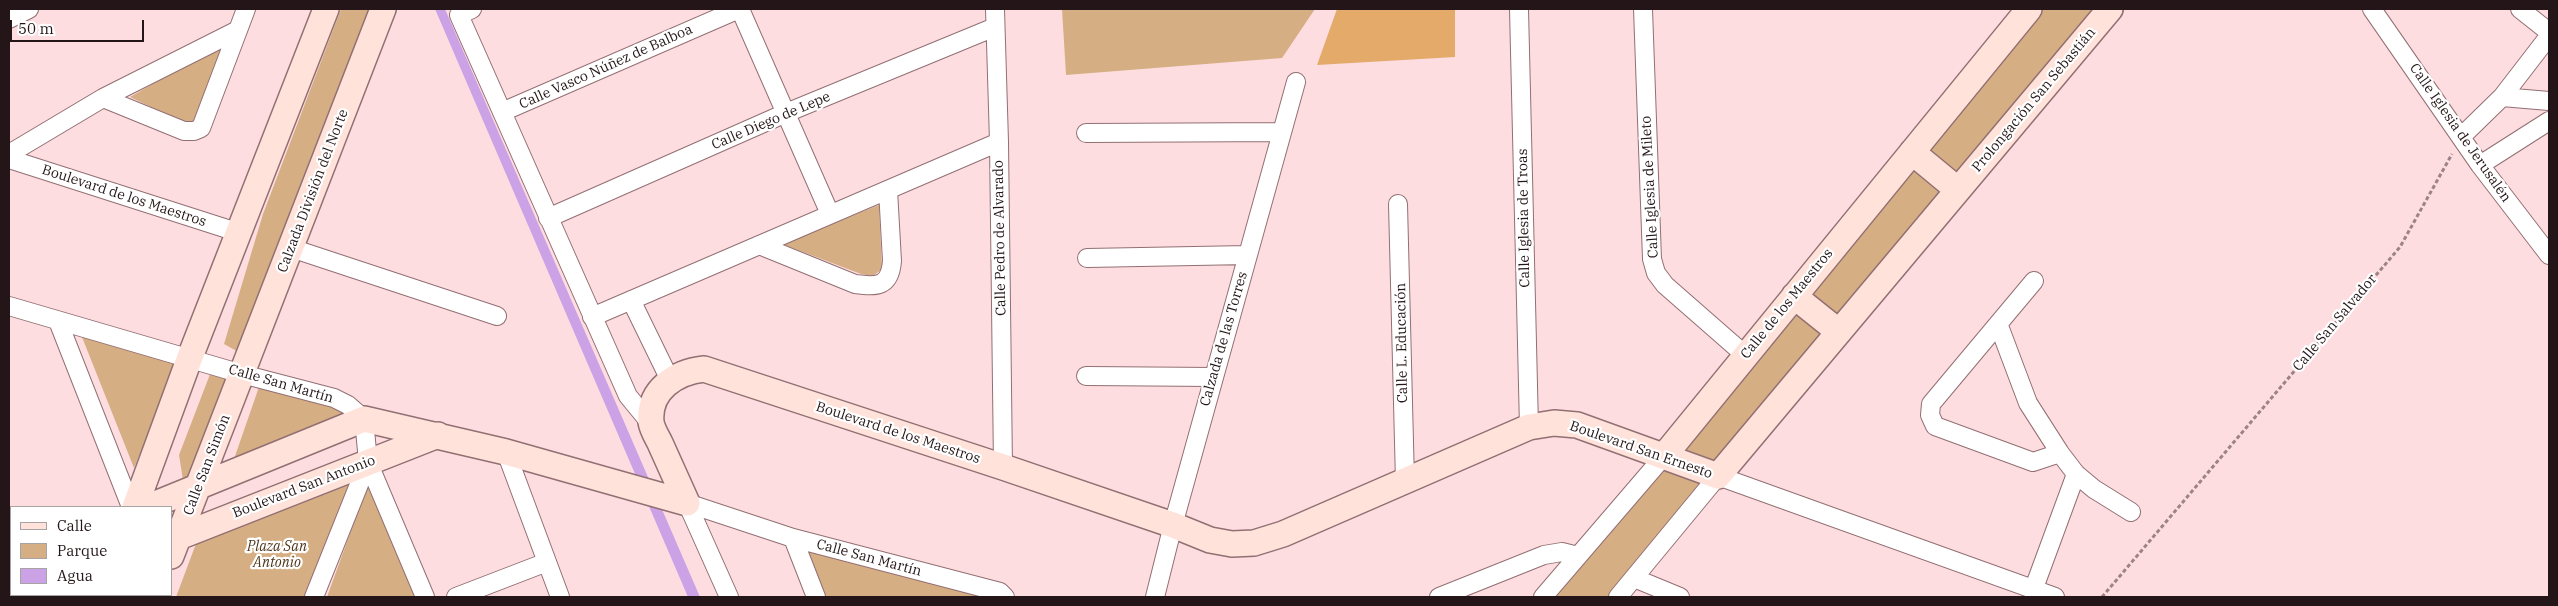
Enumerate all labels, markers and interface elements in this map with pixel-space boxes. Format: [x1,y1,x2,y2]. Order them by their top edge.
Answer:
scale bar [12,10,146,42]
text: 50 m [18,19,54,38]
street label: Calle Vasco Núñez de Balboa [517,21,695,113]
street label: Prolongación San Sebastián [1969,24,2099,176]
street label: Calle Iglesia de Jerusalén [2406,60,2514,206]
street label: Calle Diego de Lepe [709,88,833,154]
street label: Calzada División del Norte [274,107,352,275]
street label: Calle Iglesia de Mileto [1638,115,1662,259]
street label: Calle Iglesia de Troas [1514,148,1534,288]
street label: Calle Pedro de Alvarado [990,160,1010,316]
street label: Boulevard de los Maestros [40,161,208,231]
street label: Calle de los Maestros [1737,245,1837,363]
street label: Calzada de las Torres [1197,270,1251,408]
street label: Calle San Salvador [2290,271,2380,375]
street label: Calle L. Educación [1393,283,1411,403]
street label: Calle San Martín [227,361,335,407]
street label: Boulevard de los Maestros [814,398,982,468]
street label: Calle San Simón [180,412,234,518]
street label: Boulevard San Ernesto [1567,418,1715,482]
street label: Boulevard San Antonio [230,452,378,522]
legend [10,506,172,596]
text: Calle [57,516,92,535]
street label: Calle San Martín [815,536,923,580]
park label: Plaza San Antonio [247,539,307,572]
text: Parque [57,541,107,560]
text: Agua [57,566,93,585]

